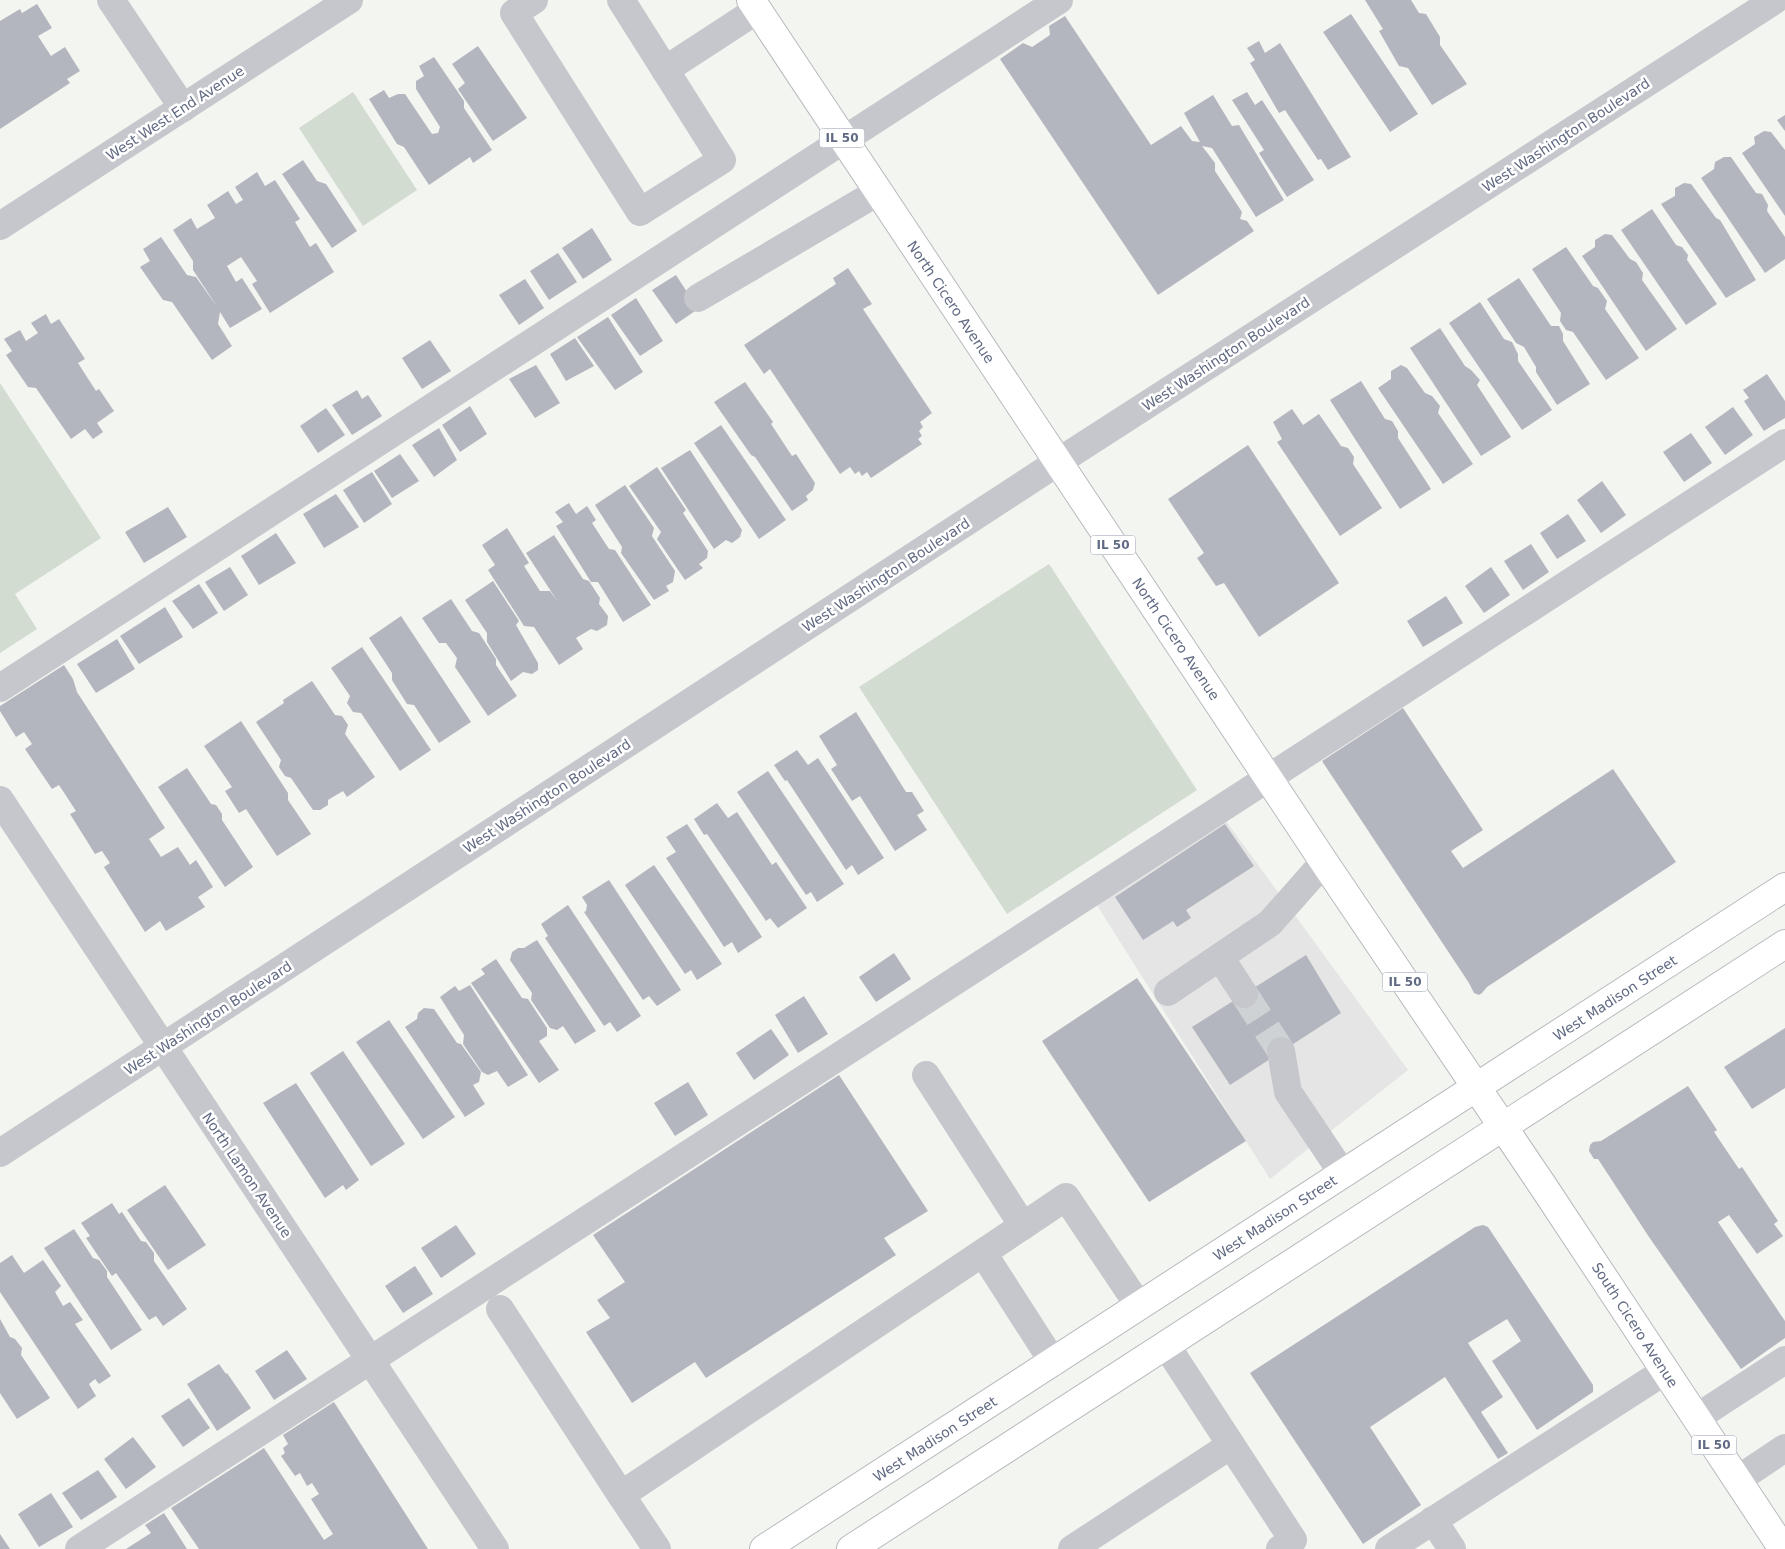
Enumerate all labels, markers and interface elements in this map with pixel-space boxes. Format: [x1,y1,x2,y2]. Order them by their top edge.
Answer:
street label: West West End Avenue [103,62,247,164]
street label: West Washington Boulevard [1479,75,1653,195]
road number: IL 50 [820,128,864,148]
street label: North Cicero Avenue [904,238,998,366]
street label: West Washington Boulevard [1139,294,1313,414]
street label: West Washington Boulevard [799,515,973,635]
road number: IL 50 [1090,536,1136,554]
street label: North Cicero Avenue [1129,575,1223,703]
street label: West Washington Boulevard [460,736,634,856]
street label: West Madison Street [1550,952,1680,1044]
street label: West Washington Boulevard [121,958,295,1078]
road number: IL 50 [1382,972,1428,992]
street label: North Lamon Avenue [199,1109,295,1241]
street label: West Madison Street [1210,1172,1340,1264]
street label: South Cicero Avenue [1589,1260,1681,1390]
street label: West Madison Street [870,1393,1000,1485]
road number: IL 50 [1692,1436,1736,1454]

